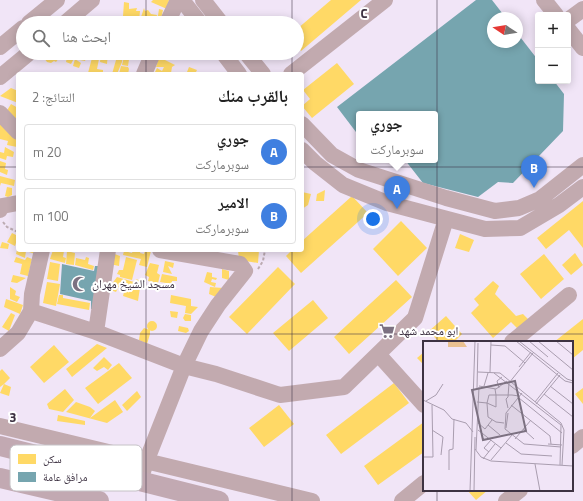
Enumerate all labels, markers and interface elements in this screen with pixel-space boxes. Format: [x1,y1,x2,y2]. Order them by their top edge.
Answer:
text: C [360,3,368,23]
north arrow [487,12,523,48]
map controls [535,12,571,84]
button: + [535,12,571,48]
search box [16,16,304,60]
text: ابحث هنا [62,25,111,48]
icon: search [30,27,52,49]
button: − [535,48,571,84]
text: بالقرب منك [218,83,288,109]
text: النتائج: 2 [32,87,75,107]
popup [356,111,438,163]
text: جوري [370,112,402,135]
text: جوري [217,127,249,150]
text: سوبرماركت [370,139,424,159]
text: 20 m [33,142,61,162]
text: A [270,142,278,162]
text: سوبرماركت [195,154,249,174]
pin: B [521,155,547,188]
pin: A [384,176,410,209]
text: الامير [218,191,249,214]
text: 100 m [33,206,69,226]
text: B [270,206,278,226]
your location [363,209,383,229]
text: سوبرماركت [195,218,249,238]
place label: مسجد الشيخ مهران [92,274,175,293]
mosque icon: مسجد الشيخ مهران [71,275,89,293]
place label: ابو محمد شهد [399,321,458,340]
supermarket icon: ابو محمد شهد [378,322,396,340]
inset map [423,341,573,491]
text: 3 [9,407,17,427]
legend [10,445,142,491]
text: سكن [43,451,62,467]
text: مرافق عامة [43,469,88,485]

